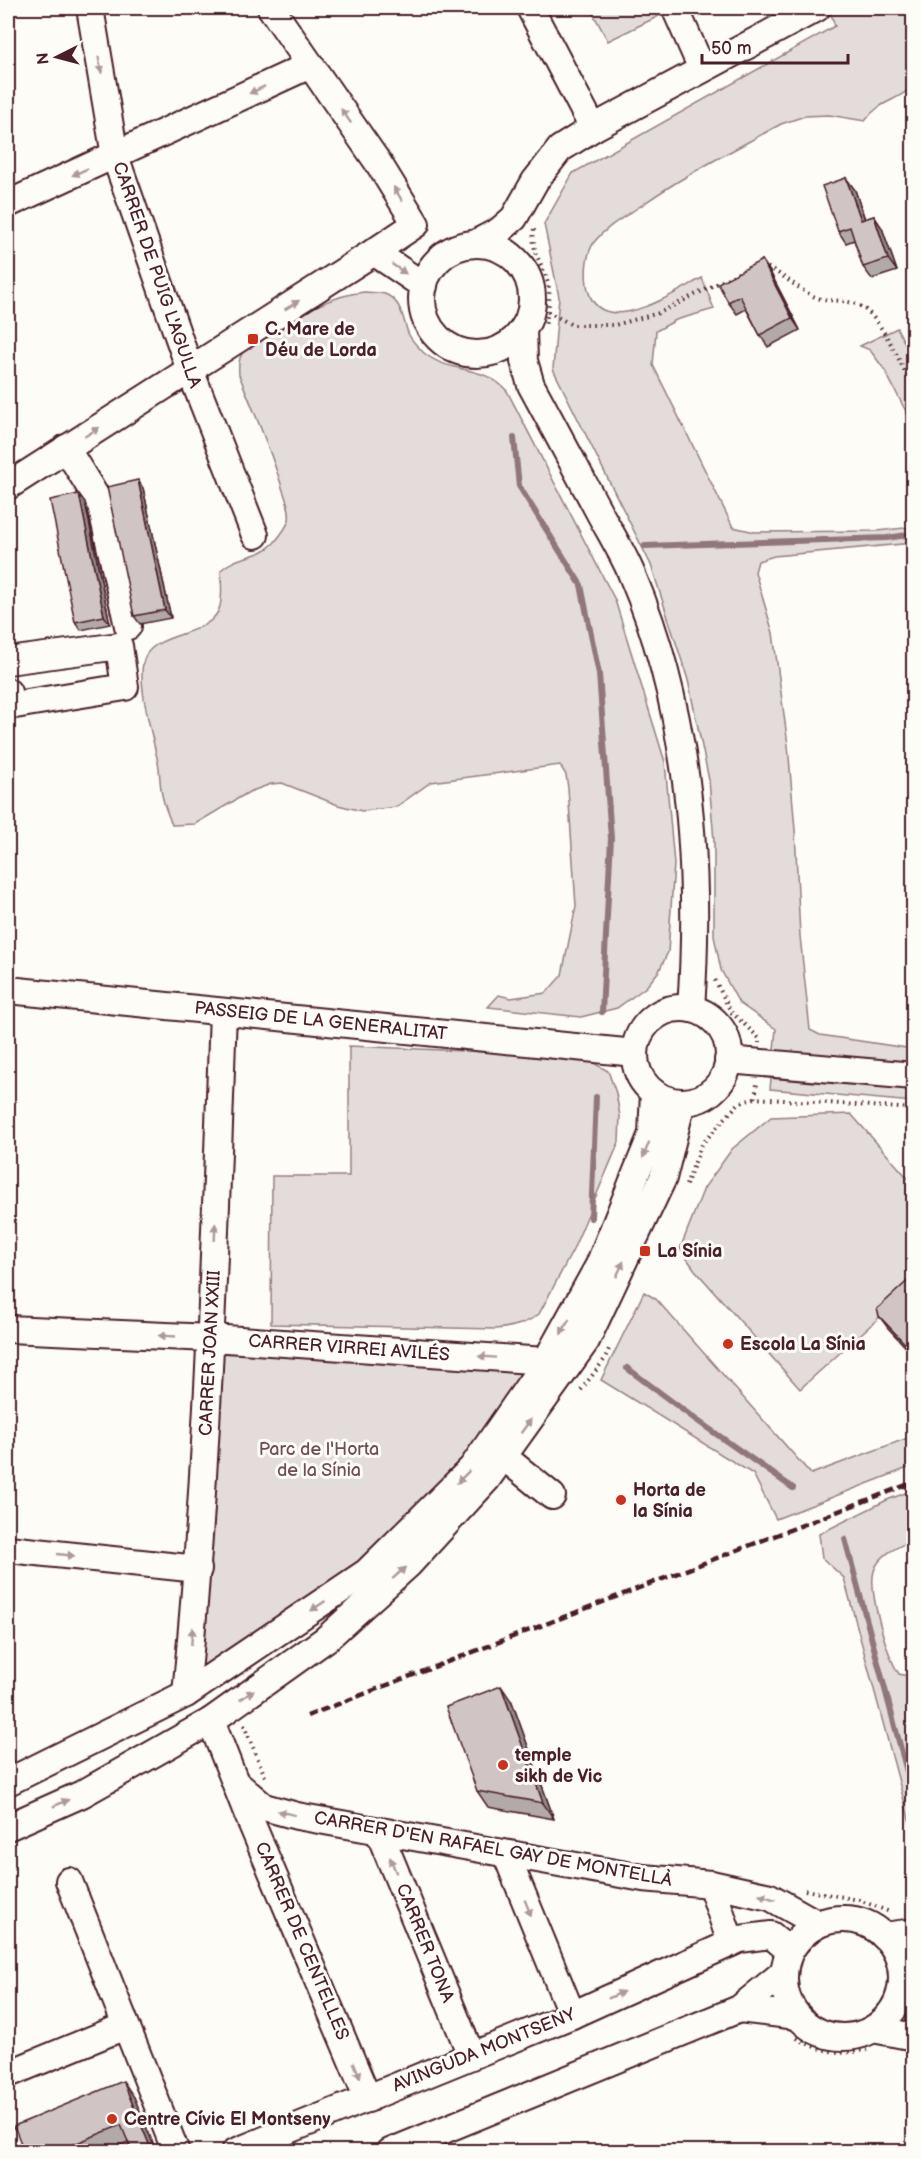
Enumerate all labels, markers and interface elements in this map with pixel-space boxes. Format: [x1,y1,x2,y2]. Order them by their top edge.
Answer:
north arrow [27,27,87,87]
scale bar [702,27,848,65]
text: 50 m [711,38,752,59]
text: N [33,51,54,65]
one-way arrow [95,56,104,75]
one-way arrow [248,85,265,94]
one-way arrow [340,109,352,125]
street label: CARRER DE PUIG L'AGULLA [108,159,206,391]
one-way arrow [71,167,88,176]
one-way arrow [392,186,403,202]
one-way arrow [391,263,407,274]
one-way arrow [284,299,300,310]
place label: C. Mare de Déu de Lorda [265,319,377,361]
marker: C. Mare de Déu de Lorda [246,332,260,346]
one-way arrow [84,426,100,437]
street label: PASSEIG DE LA GENERALITAT [194,997,449,1045]
one-way arrow [641,1141,651,1159]
one-way arrow [210,1222,220,1241]
place label: La Sínia [657,1241,722,1262]
marker: La Sínia [638,1244,652,1258]
one-way arrow [615,1260,624,1277]
street label: CARRER JOAN XXIII [195,1270,225,1436]
one-way arrow [560,1319,570,1336]
street label: CARRER VIRREI AVILÉS [248,1328,451,1366]
one-way arrow [158,1332,177,1341]
place label: Escola La Sínia [740,1334,866,1355]
marker: Escola La Sínia [721,1337,735,1351]
one-way arrow [478,1353,497,1362]
one-way arrow [520,1418,532,1434]
park label: Parc de l'Horta de la Sínia [259,1439,379,1481]
one-way arrow [456,1470,470,1484]
place label: Horta de la Sínia [633,1480,706,1522]
marker: Horta de la Sínia [614,1493,628,1507]
one-way arrow [56,1550,75,1560]
one-way arrow [391,1567,406,1580]
one-way arrow [310,1600,326,1612]
one-way arrow [187,1627,197,1646]
one-way arrow [239,1689,255,1701]
place label: temple sikh de Vic [514,1745,603,1787]
marker: temple sikh de Vic [496,1758,510,1772]
one-way arrow [52,1798,70,1808]
street label: CARRER D'EN RAFAEL GAY DE MONTELLÀ [312,1805,675,1891]
one-way arrow [276,1808,294,1817]
street label: CARRER DE CENTELLES [251,1839,353,2043]
one-way arrow [388,1855,398,1873]
street label: CARRER TONA [392,1881,458,2005]
one-way arrow [757,1892,775,1902]
one-way arrow [524,1899,533,1917]
one-way arrow [607,1990,625,2000]
street label: AVINGUDA MONTSENY [390,2004,579,2096]
one-way arrow [352,2062,362,2080]
place label: Centre Cívic El Montseny [124,2109,331,2130]
marker: Centre Cívic El Montseny [105,2112,119,2126]

